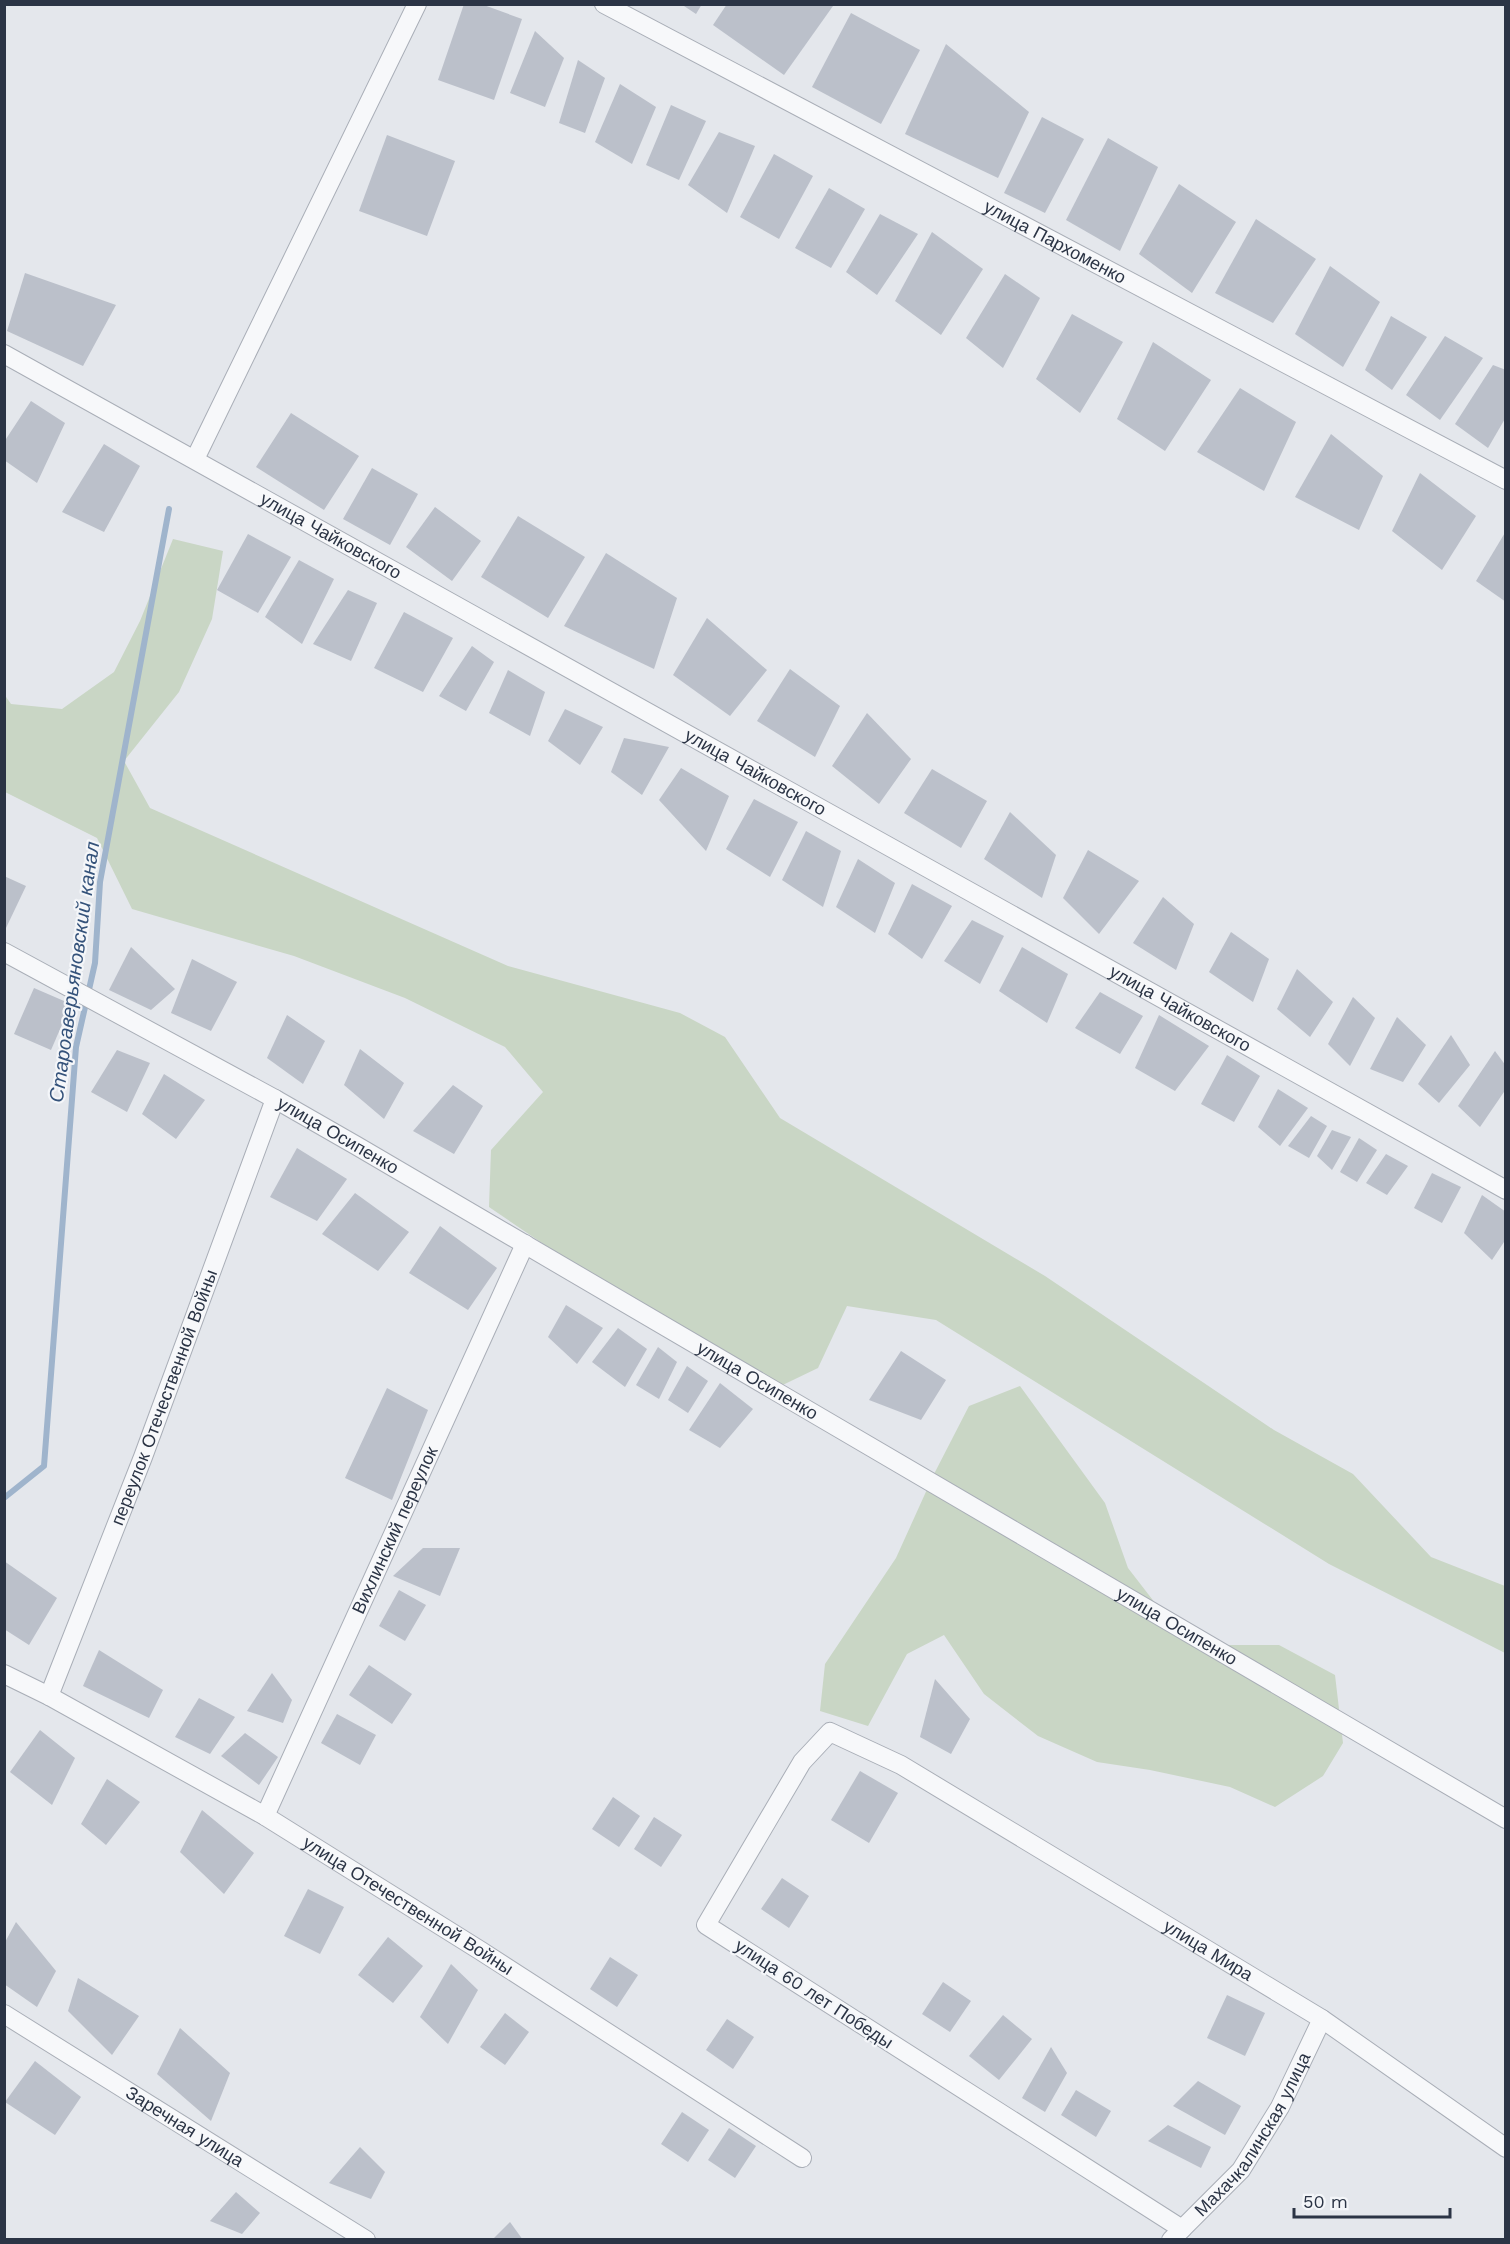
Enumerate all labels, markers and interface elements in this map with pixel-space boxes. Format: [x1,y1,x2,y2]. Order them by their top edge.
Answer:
street label: улица Пархоменко [981,195,1130,288]
street label: улица Чайковского [257,488,405,583]
street label: улица Чайковского [681,724,830,820]
water label: Староаверьяновский канал [44,840,104,1104]
street label: улица Чайковского [1106,960,1255,1056]
street label: улица Осипенко [274,1092,403,1178]
street label: переулок Отечественной Войны [106,1267,221,1528]
street label: улица Осипенко [694,1337,822,1424]
street label: Вихлинский переулок [347,1443,442,1617]
street label: улица Осипенко [1113,1582,1241,1669]
street label: улица Отечественной Войны [299,1831,517,1979]
street label: улица Мира [1160,1915,1258,1985]
street label: улица 60 лет Победы [731,1935,897,2053]
street label: Махачкалинская улица [1190,2048,1315,2220]
street label: Заречная улица [122,2082,249,2172]
scale bar [1294,2181,1450,2219]
text: 50 m [1303,2191,1348,2212]

